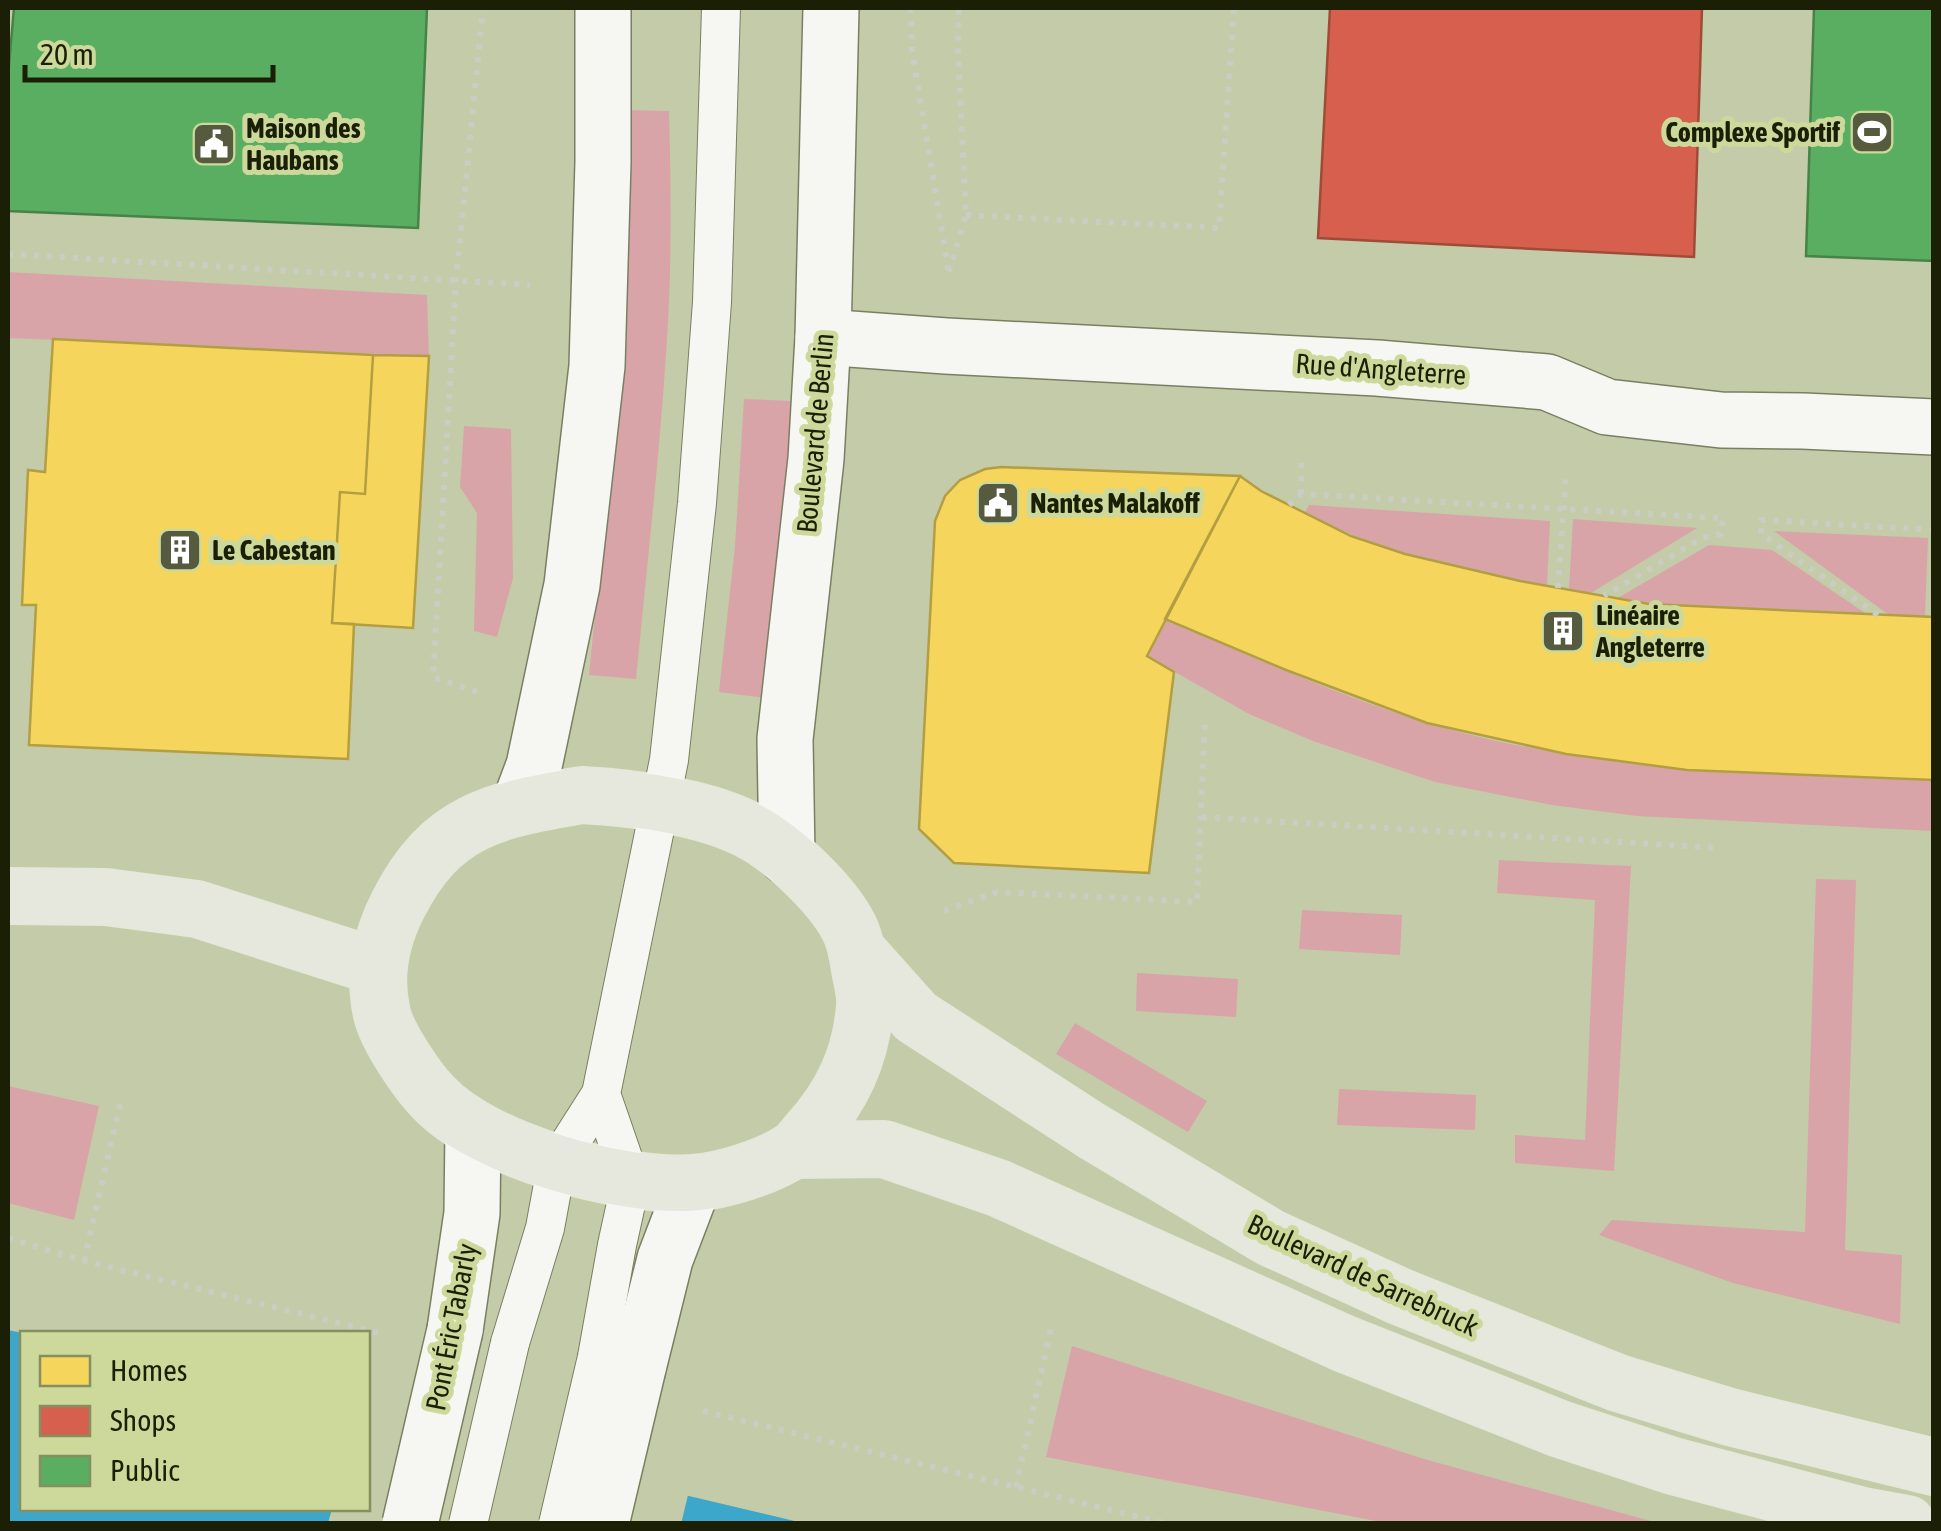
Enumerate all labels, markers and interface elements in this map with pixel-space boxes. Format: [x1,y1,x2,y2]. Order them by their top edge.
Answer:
scale bar [25,20,272,82]
text: 20 m [40,37,94,71]
sports icon: Complexe Sportif [1849,109,1895,155]
place label: Maison des Haubans [246,112,361,176]
place label: Complexe Sportif [1665,116,1840,148]
public building icon: Maison des Haubans [191,121,237,167]
street label: Boulevard de Berlin [790,332,840,534]
street label: Rue d'Angleterre [1295,347,1467,391]
public building icon: Nantes Malakoff [975,480,1021,526]
place label: Nantes Malakoff [1030,487,1200,519]
building icon: Le Cabestan [157,527,203,573]
place label: Le Cabestan [212,534,336,566]
place label: Linéaire Angleterre [1595,599,1705,663]
building icon: Linéaire Angleterre [1540,608,1586,654]
street label: Boulevard de Sarrebruck [1243,1208,1483,1342]
street label: Pont Éric Tabarly [419,1241,483,1413]
legend [20,1331,370,1511]
text: Homes [110,1353,187,1387]
text: Shops [110,1403,176,1437]
text: Public [110,1453,180,1487]

